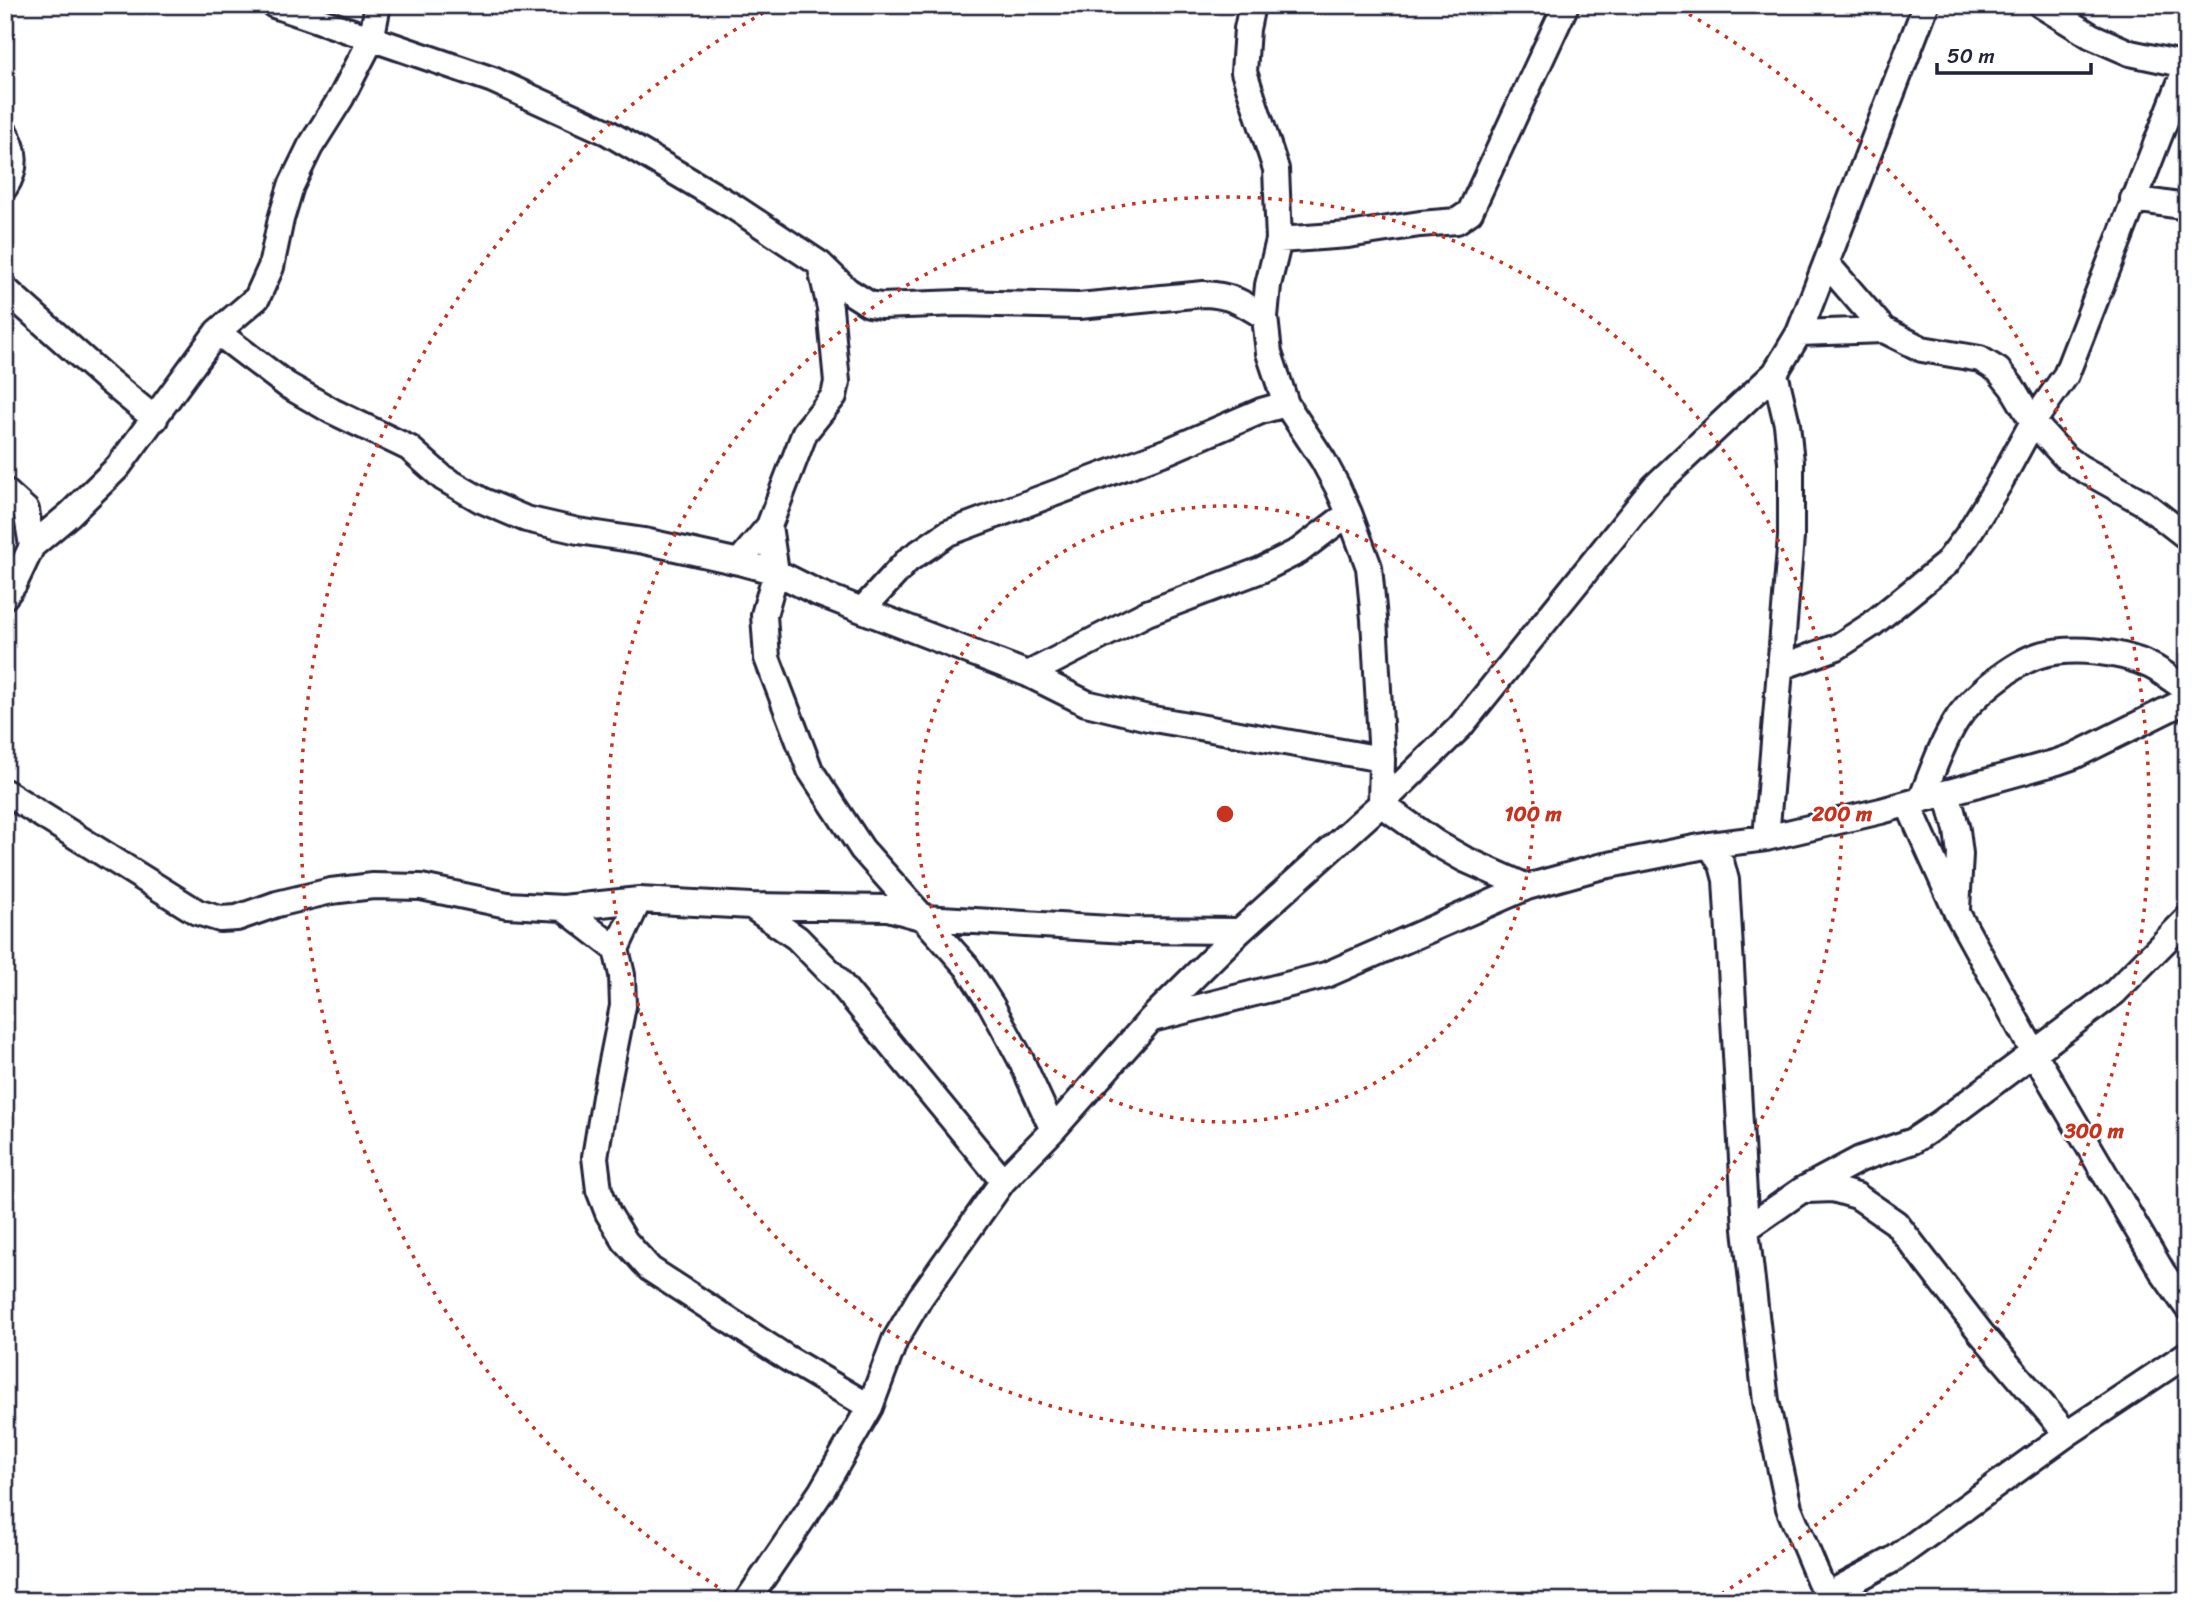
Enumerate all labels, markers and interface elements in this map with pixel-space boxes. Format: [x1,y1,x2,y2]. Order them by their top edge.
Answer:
scale bar [1937,32,2090,76]
text: 50 m [1947,37,1995,75]
text: 100 m [1504,795,1562,833]
text: 200 m [1811,795,1873,833]
centre of rings [1213,802,1237,826]
text: 300 m [2063,1112,2125,1150]

